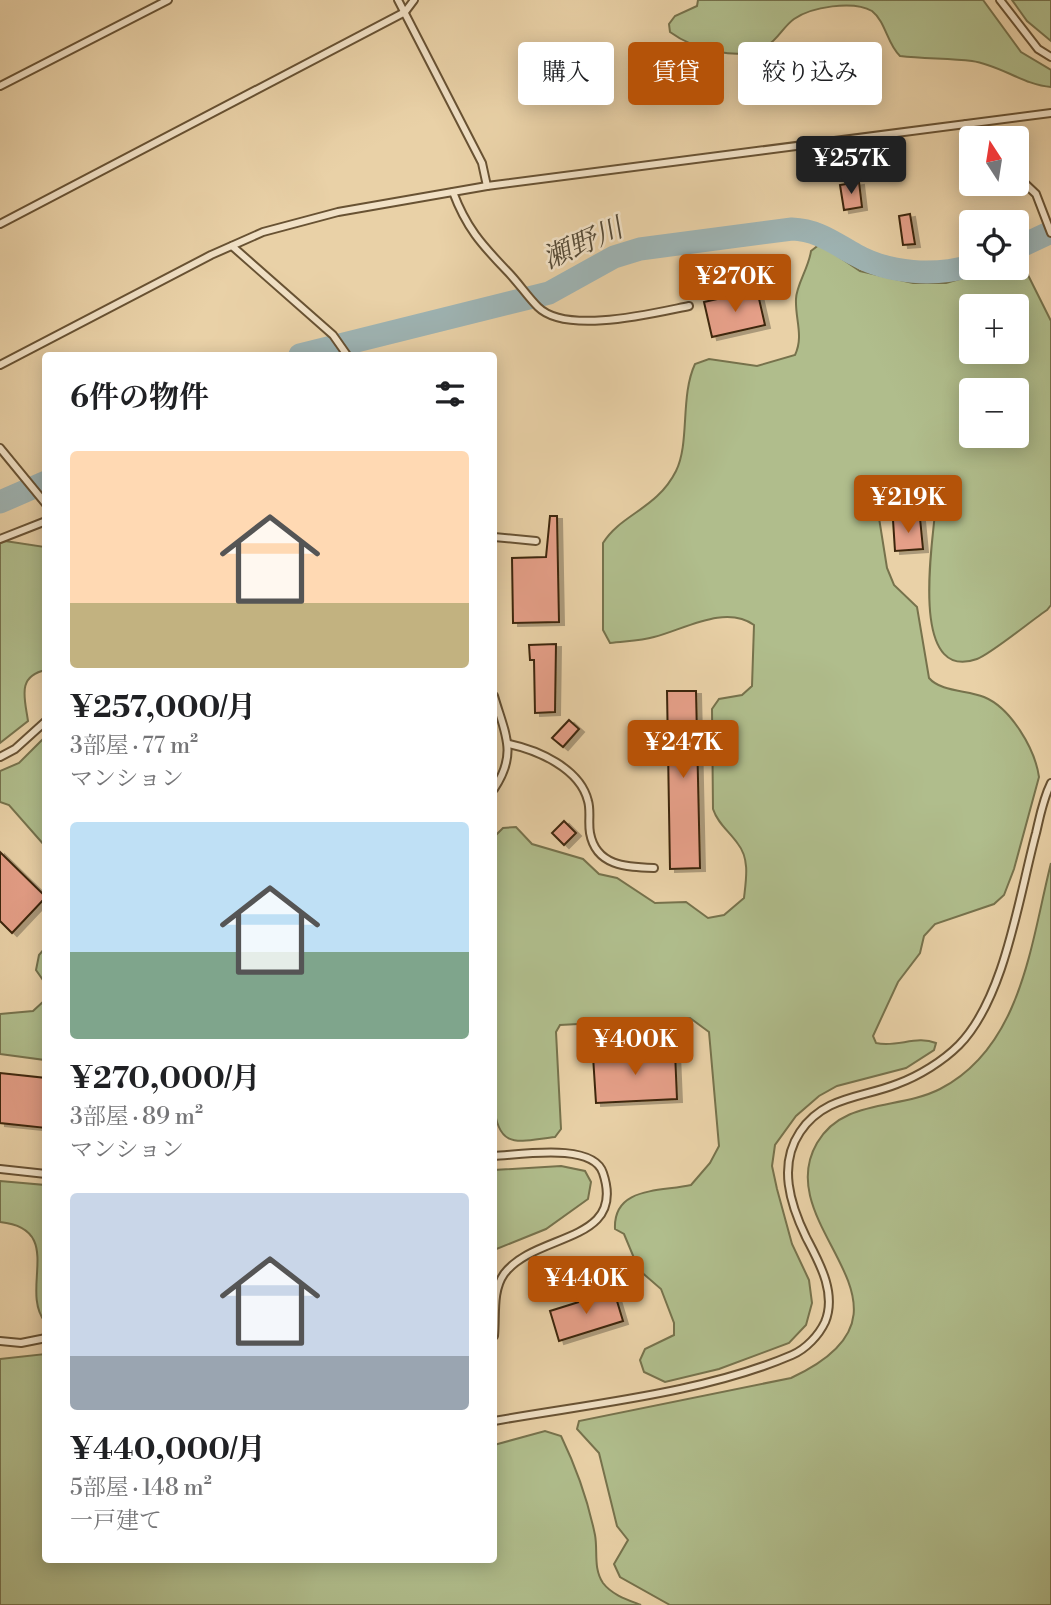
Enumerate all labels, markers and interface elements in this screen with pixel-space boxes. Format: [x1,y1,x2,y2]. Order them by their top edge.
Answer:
chip: 購入 [518,42,614,105]
chip: 賃貸 [628,42,724,105]
chip: 絞り込み [738,42,882,105]
north arrow [959,126,1029,196]
map controls [959,126,1029,448]
pin: ¥257K [802,136,900,196]
text: ¥257K [812,145,890,173]
water label: 瀬野川 [538,210,631,277]
button: locate [959,210,1029,280]
pin: ¥270K [686,254,784,314]
text: ¥270K [695,263,775,291]
button: + [959,294,1029,364]
icon: filters [431,375,469,413]
button: − [959,378,1029,448]
text: 6件の物件 [70,379,209,417]
pin: ¥219K [859,476,957,535]
text: ¥219K [870,484,946,512]
icon: home [207,496,333,622]
text: ¥257,000/月 [70,689,256,727]
pin: ¥247K [634,720,732,780]
text: ¥247K [644,729,722,757]
text: 3部屋 · 77 m² [70,732,198,760]
text: マンション [70,765,184,793]
icon: home [207,867,333,993]
pin: ¥400K [586,1018,684,1077]
text: ¥400K [592,1026,678,1054]
text: ¥270,000/月 [70,1060,260,1098]
text: 3部屋 · 89 m² [70,1103,203,1131]
text: マンション [70,1136,184,1164]
icon: home [207,1238,333,1364]
pin: ¥440K [537,1256,635,1316]
text: ¥440K [544,1265,628,1293]
text: ¥440,000/月 [70,1431,266,1469]
text: 5部屋 · 148 m² [70,1474,212,1502]
text: 一戸建て [70,1507,162,1535]

